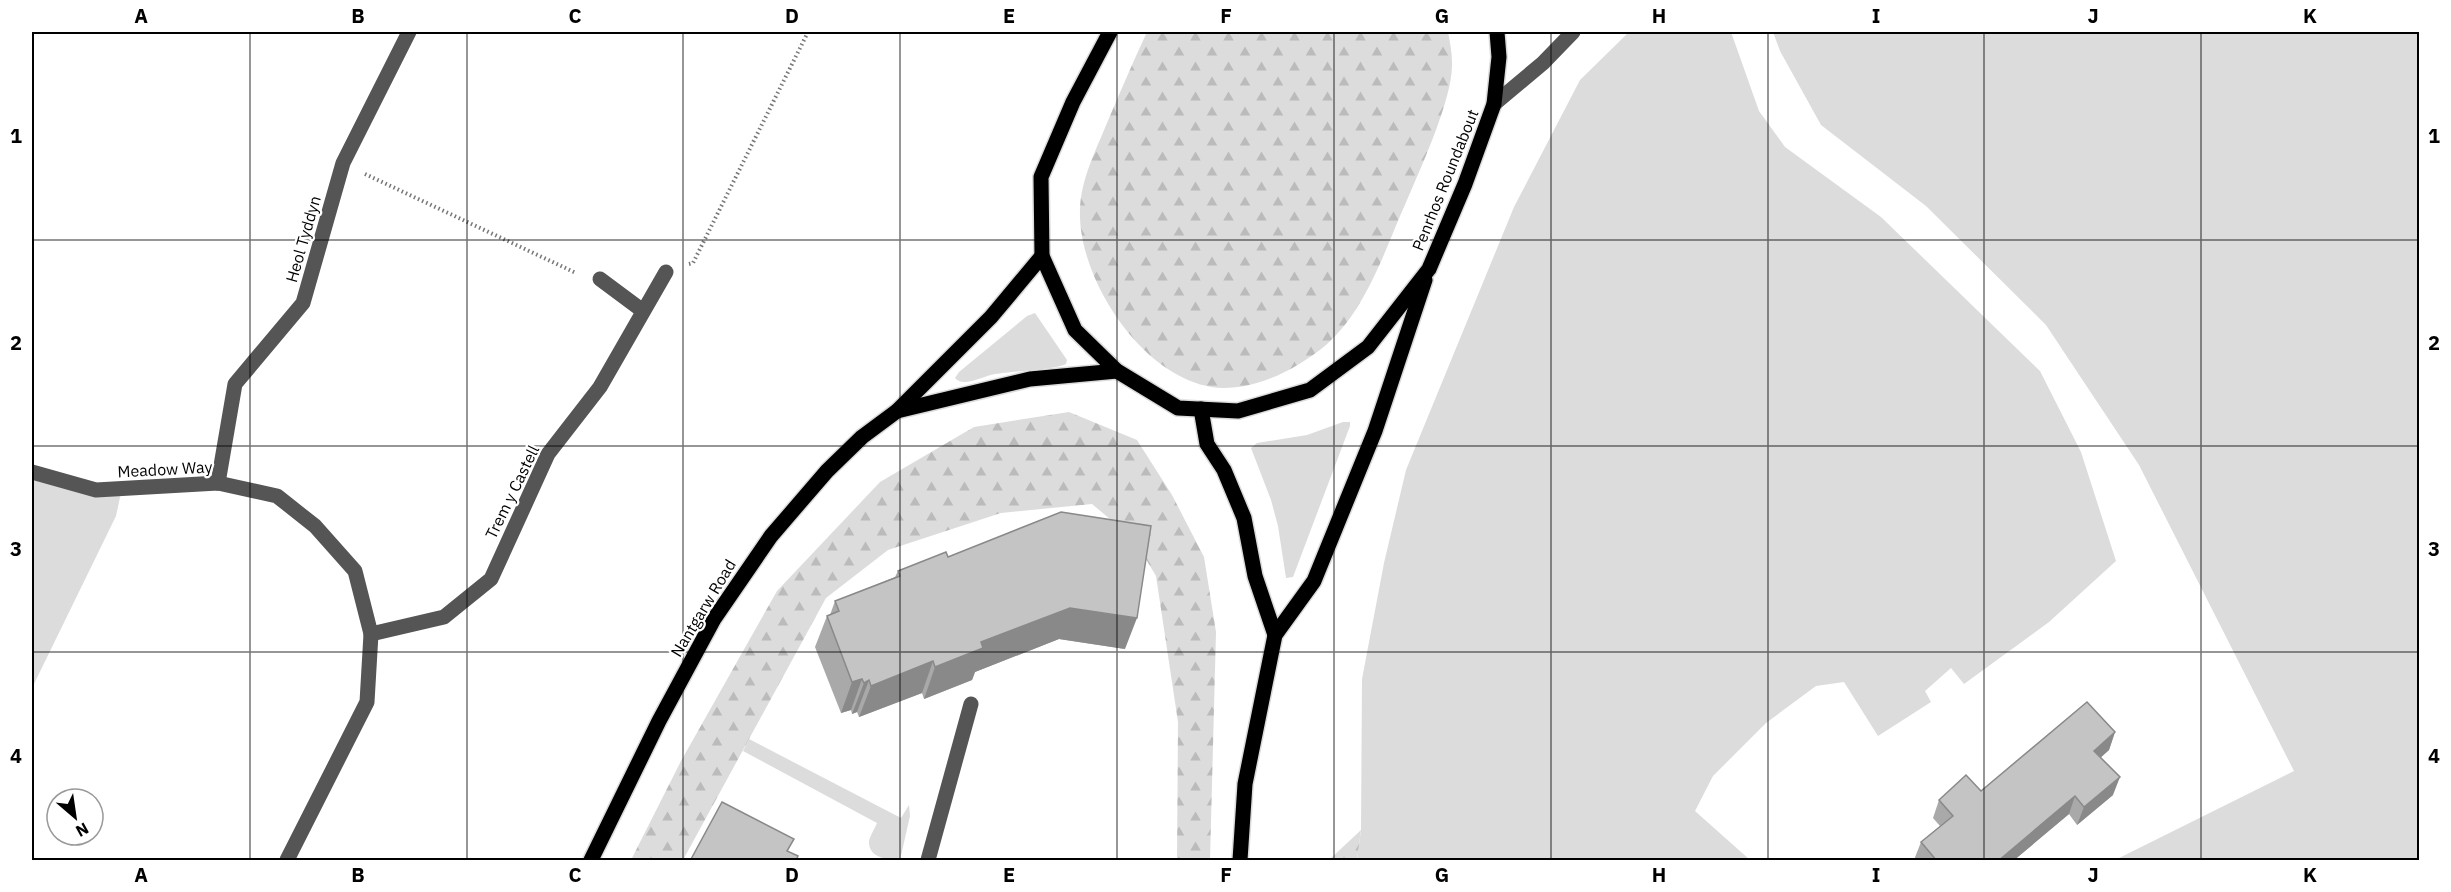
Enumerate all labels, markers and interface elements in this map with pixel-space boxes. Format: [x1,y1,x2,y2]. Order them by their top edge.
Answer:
text: A [134,2,148,29]
text: B [351,2,365,29]
text: C [568,2,582,29]
text: D [785,2,799,29]
text: E [1003,2,1015,29]
text: F [1220,2,1232,29]
text: G [1435,2,1449,29]
text: H [1652,2,1666,29]
text: I [1872,2,1880,29]
text: J [2087,2,2099,29]
text: K [2303,2,2317,29]
street label: Penrhos Roundabout [1408,106,1482,254]
text: 1 [10,122,22,149]
text: 1 [2428,122,2440,149]
street label: Heol Tyddyn [281,193,325,285]
text: 2 [10,329,22,356]
text: 2 [2428,329,2440,356]
street label: Trem y Castell [481,442,543,542]
street label: Meadow Way [117,457,213,481]
text: 3 [10,535,22,562]
text: 3 [2428,535,2440,562]
street label: Nantgarw Road [666,556,740,660]
text: 4 [10,742,22,769]
text: 4 [2428,742,2440,769]
north arrow [45,787,105,847]
text: N [72,819,92,842]
text: A [134,861,148,888]
text: B [351,861,365,888]
text: C [568,861,582,888]
text: D [785,861,799,888]
text: E [1003,861,1015,888]
text: F [1220,861,1232,888]
text: G [1435,861,1449,888]
text: H [1652,861,1666,888]
text: I [1872,861,1880,888]
text: J [2087,861,2099,888]
text: K [2303,861,2317,888]

